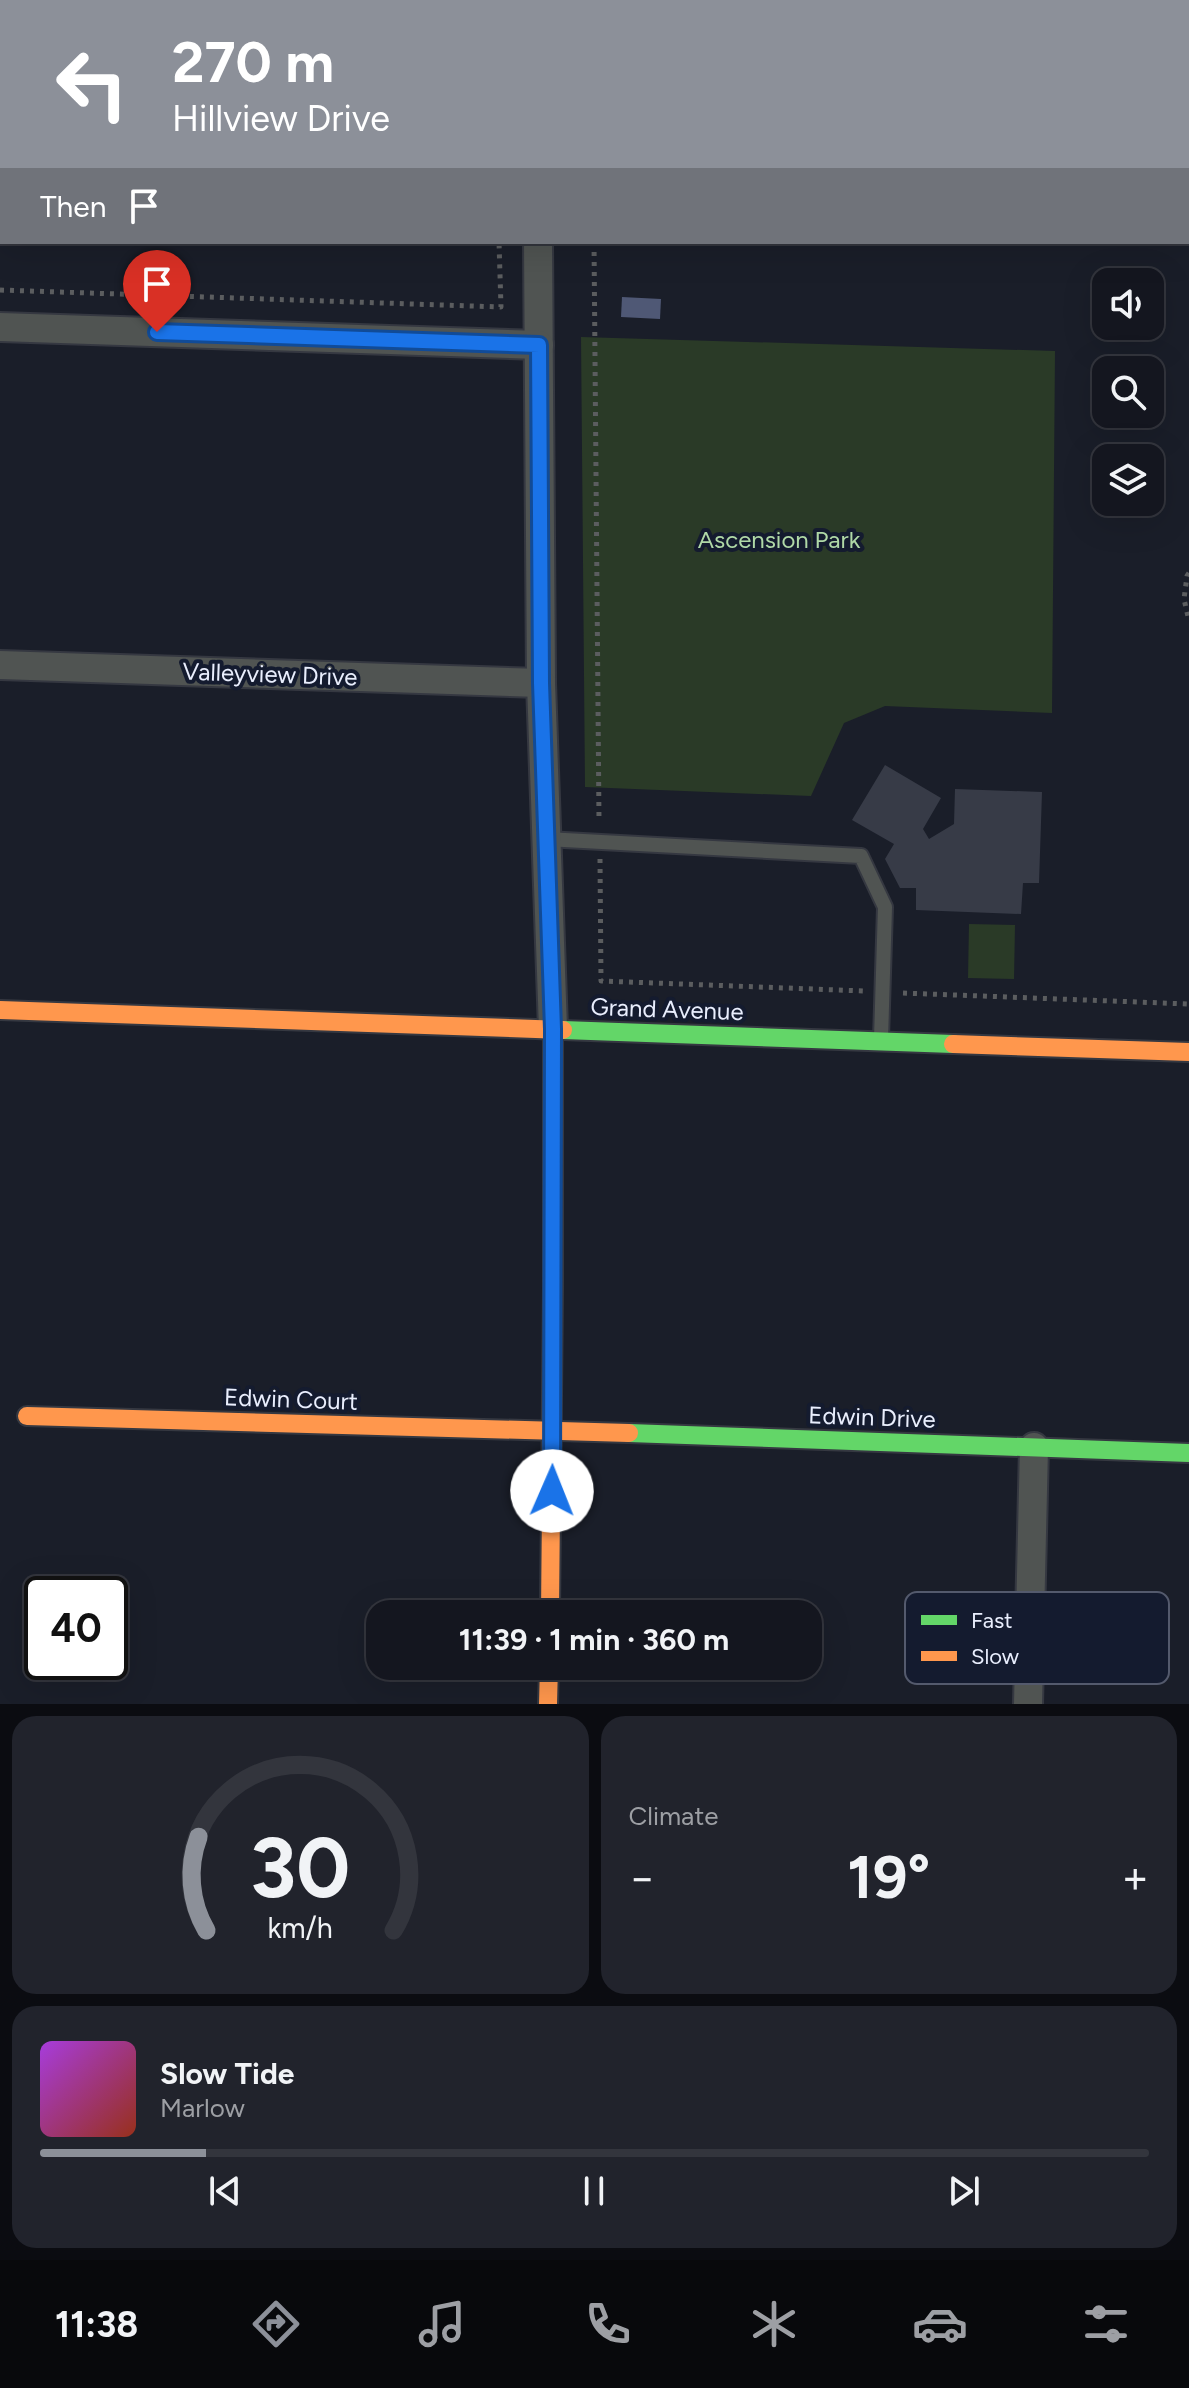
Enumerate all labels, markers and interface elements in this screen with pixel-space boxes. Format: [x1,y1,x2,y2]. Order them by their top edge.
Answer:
text: 270 m [172,29,334,96]
icon: left [40,32,144,136]
text: Hillview Drive [172,97,390,140]
icon: arrive [122,184,166,228]
text: Then [40,188,106,225]
pin [123,250,191,332]
icon: arrive [135,262,179,306]
map controls [1092,268,1164,516]
button: sound [1092,268,1164,340]
button: search [1092,356,1164,428]
button: layers [1092,444,1164,516]
park label: Ascension Park [698,525,861,554]
street label: Valleyview Drive [182,656,358,692]
street label: Grand Avenue [590,992,744,1026]
street label: Edwin Court [224,1382,358,1416]
street label: Edwin Drive [808,1400,936,1434]
position arrow [510,1449,594,1533]
speed limit sign: 40 [24,1576,128,1680]
legend [905,1592,1169,1684]
text: Fast [971,1607,1013,1634]
text: 11:39 · 1 min · 360 m [459,1621,729,1658]
text: Slow [971,1643,1020,1670]
text: Climate [629,1800,718,1832]
text: 30 [250,1818,350,1918]
text: 19° [847,1841,930,1913]
text: − [629,1851,656,1904]
text: + [1122,1851,1149,1904]
text: km/h [268,1911,333,1945]
text: Slow Tide [160,2055,294,2092]
text: Marlow [160,2092,245,2124]
icon: previous [203,2169,247,2213]
icon: pause [572,2169,616,2213]
icon: next [942,2169,986,2213]
icon: directions [248,2296,304,2352]
icon: music [414,2296,470,2352]
icon: phone [580,2296,636,2352]
icon: climate [746,2296,802,2352]
icon: car [912,2296,968,2352]
icon: filters [1078,2296,1134,2352]
text: 11:38 [55,2303,138,2346]

